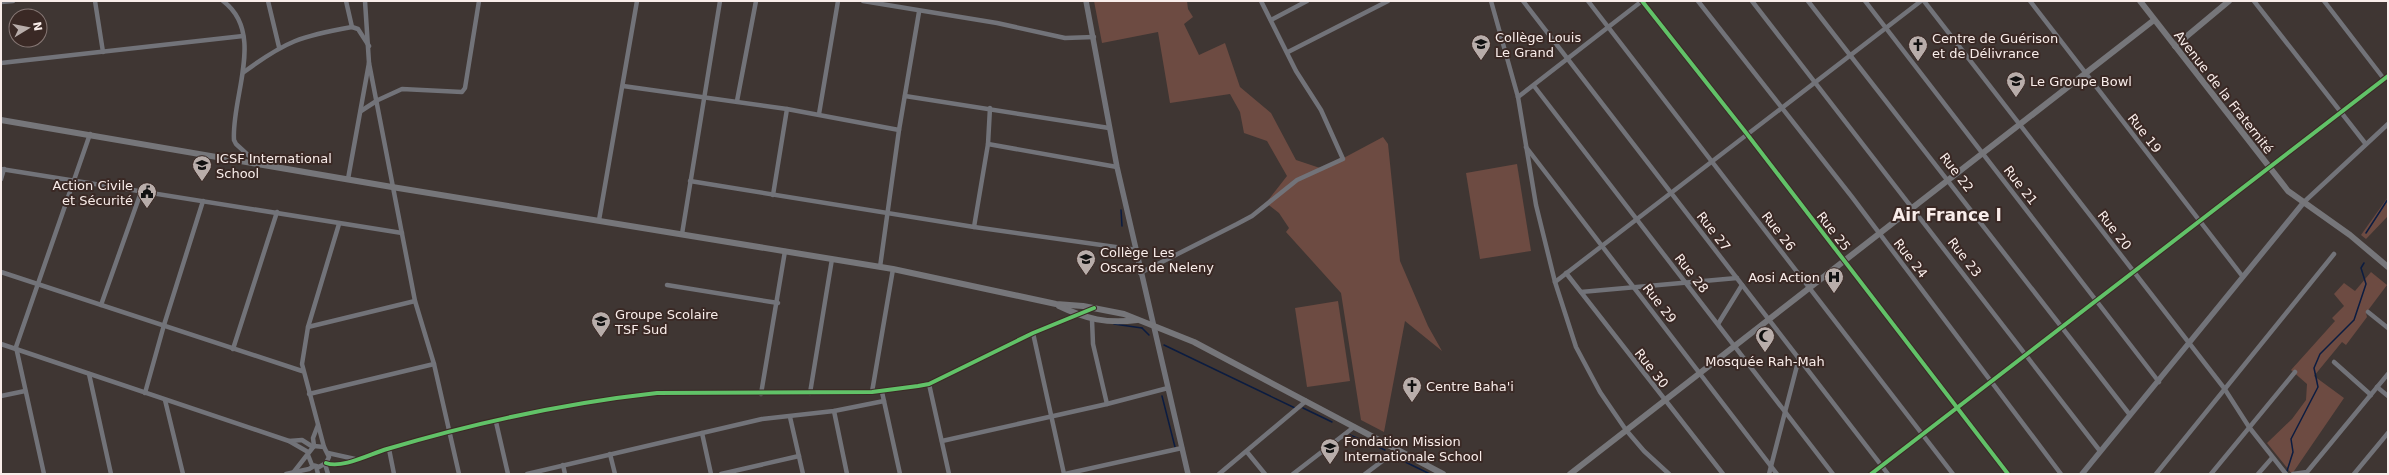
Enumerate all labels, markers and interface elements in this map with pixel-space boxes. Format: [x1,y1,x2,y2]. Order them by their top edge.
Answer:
north arrow [8,8,48,48]
text: N [30,21,45,32]
street label: Avenue de la Fraternité [2171,28,2276,157]
place label: Collège Louis Le Grand [1495,30,1581,60]
place label: Centre de Guérison et de Délivrance [1932,31,2058,61]
school or university icon: Collège Louis Le Grand [1470,33,1492,61]
church icon: Centre de Guérison et de Délivrance [1907,34,1929,62]
school or university icon: Le Groupe Bowl [2005,70,2027,98]
place label: Le Groupe Bowl [2030,74,2132,89]
street label: Rue 19 [2125,111,2164,156]
street label: Rue 22 [1937,150,1976,195]
place label: ICSF International School [216,151,332,181]
school or university icon: ICSF International School [191,154,213,182]
street label: Rue 21 [2001,163,2040,208]
place label: Action Civile et Sécurité [53,178,133,208]
public building icon: Action Civile et Sécurité [136,181,158,209]
district label: Air France I [1892,205,2002,225]
street label: Rue 20 [2095,208,2134,253]
street label: Rue 27 [1694,209,1733,254]
street label: Rue 26 [1759,209,1798,254]
street label: Rue 25 [1814,209,1853,254]
street label: Rue 23 [1945,235,1984,280]
street label: Rue 24 [1891,236,1930,281]
place label: Collège Les Oscars de Neleny [1100,245,1214,275]
school or university icon: Collège Les Oscars de Neleny [1075,248,1097,276]
street label: Rue 28 [1672,251,1711,296]
hospital icon: Aosi Action [1823,266,1845,294]
place label: Aosi Action [1748,270,1820,285]
street label: Rue 29 [1640,281,1679,326]
place label: Groupe Scolaire TSF Sud [614,307,718,337]
school or university icon: Groupe Scolaire TSF Sud [590,310,612,338]
mosque icon: Mosquée Rah-Mah [1754,325,1776,353]
street label: Rue 30 [1632,346,1671,391]
place label: Mosquée Rah-Mah [1705,354,1825,369]
church icon: Centre Baha'i [1401,375,1423,403]
place label: Centre Baha'i [1426,379,1514,394]
place label: Fondation Mission Internationale School [1344,434,1482,464]
school or university icon: Fondation Mission Internationale School [1319,437,1341,465]

